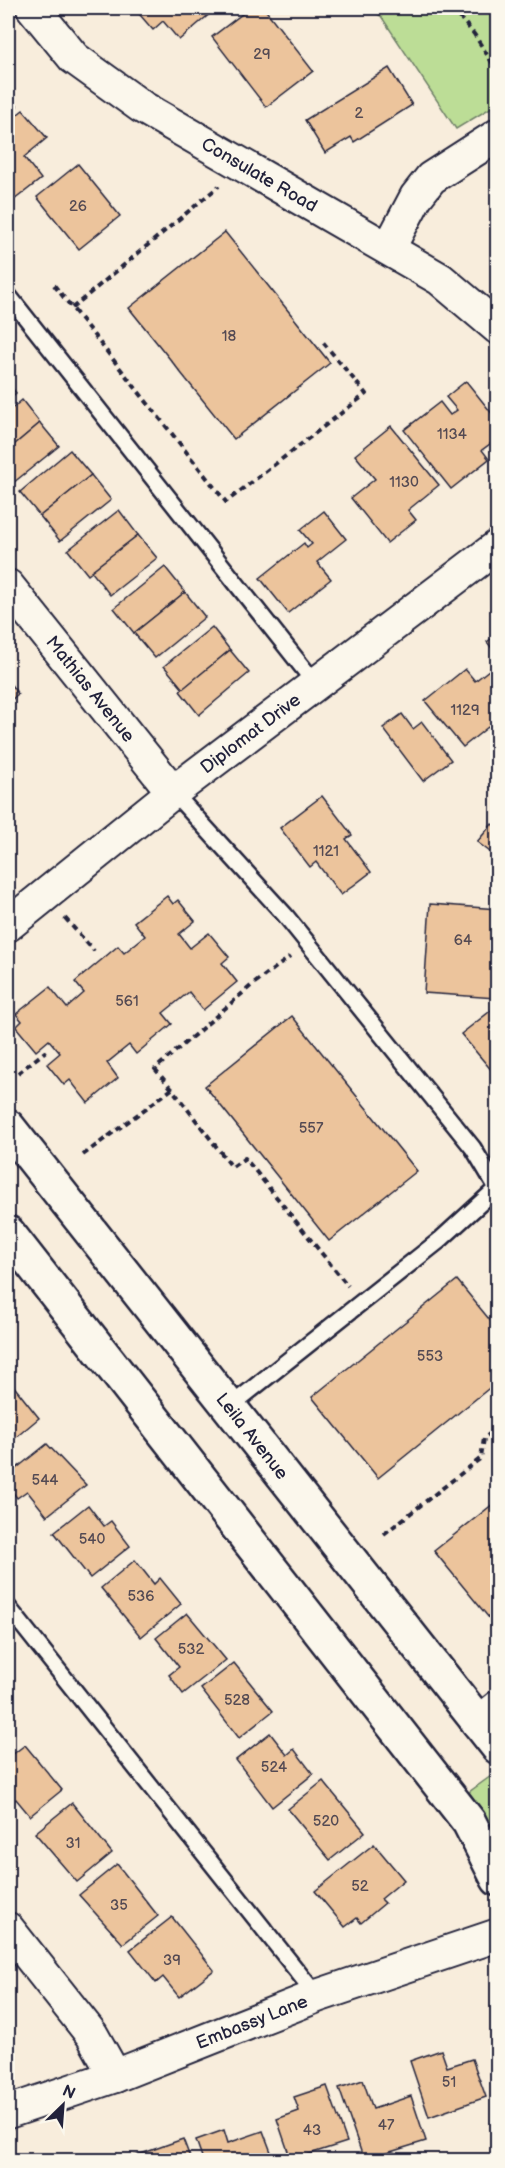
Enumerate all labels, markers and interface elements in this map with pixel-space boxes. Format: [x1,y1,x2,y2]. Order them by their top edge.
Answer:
house number: 29 [253,45,271,64]
house number: 2 [355,104,364,123]
street label: Consulate Road [197,133,321,217]
house number: 26 [69,197,87,216]
house number: 18 [222,327,237,346]
house number: 1134 [437,425,467,444]
house number: 1130 [389,473,419,492]
street label: Mathias Avenue [41,632,139,747]
street label: Diplomat Drive [197,689,305,778]
house number: 1129 [450,701,480,720]
house number: 1121 [313,842,339,861]
house number: 64 [454,931,472,950]
house number: 561 [115,992,139,1011]
house number: 557 [299,1119,324,1138]
house number: 553 [417,1347,443,1366]
street label: Leila Avenue [211,1389,293,1484]
house number: 544 [32,1471,58,1490]
house number: 540 [79,1530,105,1549]
house number: 536 [128,1587,155,1606]
house number: 532 [178,1640,204,1659]
house number: 528 [224,1691,250,1710]
house number: 524 [261,1758,287,1777]
house number: 520 [313,1812,339,1831]
house number: 31 [65,1834,81,1853]
house number: 52 [351,1877,369,1896]
house number: 35 [110,1896,128,1915]
house number: 39 [163,1951,181,1970]
street label: Embassy Lane [193,1991,311,2054]
house number: 51 [442,2073,456,2092]
north arrow [33,2075,93,2135]
text: N [59,2082,78,2104]
house number: 47 [378,2116,395,2135]
house number: 43 [303,2121,321,2140]

